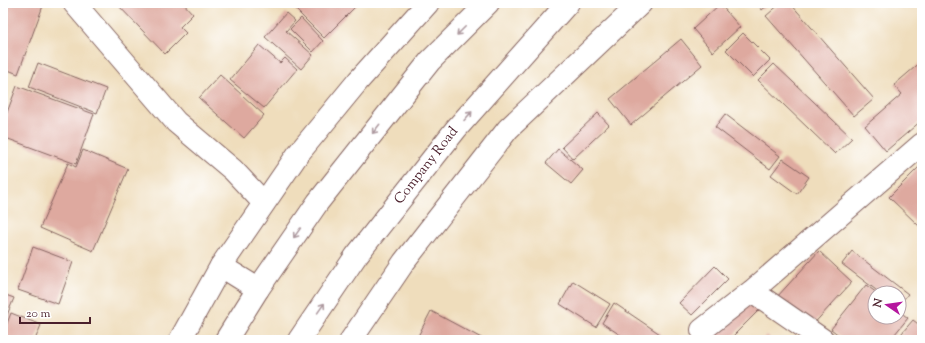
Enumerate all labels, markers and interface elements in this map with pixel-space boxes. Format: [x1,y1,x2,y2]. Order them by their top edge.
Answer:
one-way arrow [456,26,465,36]
one-way arrow [463,111,472,121]
street label: Company Road [390,123,464,209]
one-way arrow [372,124,380,135]
one-way arrow [293,227,301,238]
north arrow [867,285,907,325]
text: N [869,297,887,310]
scale bar [20,299,90,325]
one-way arrow [317,302,325,313]
text: 20 m [26,305,51,323]

